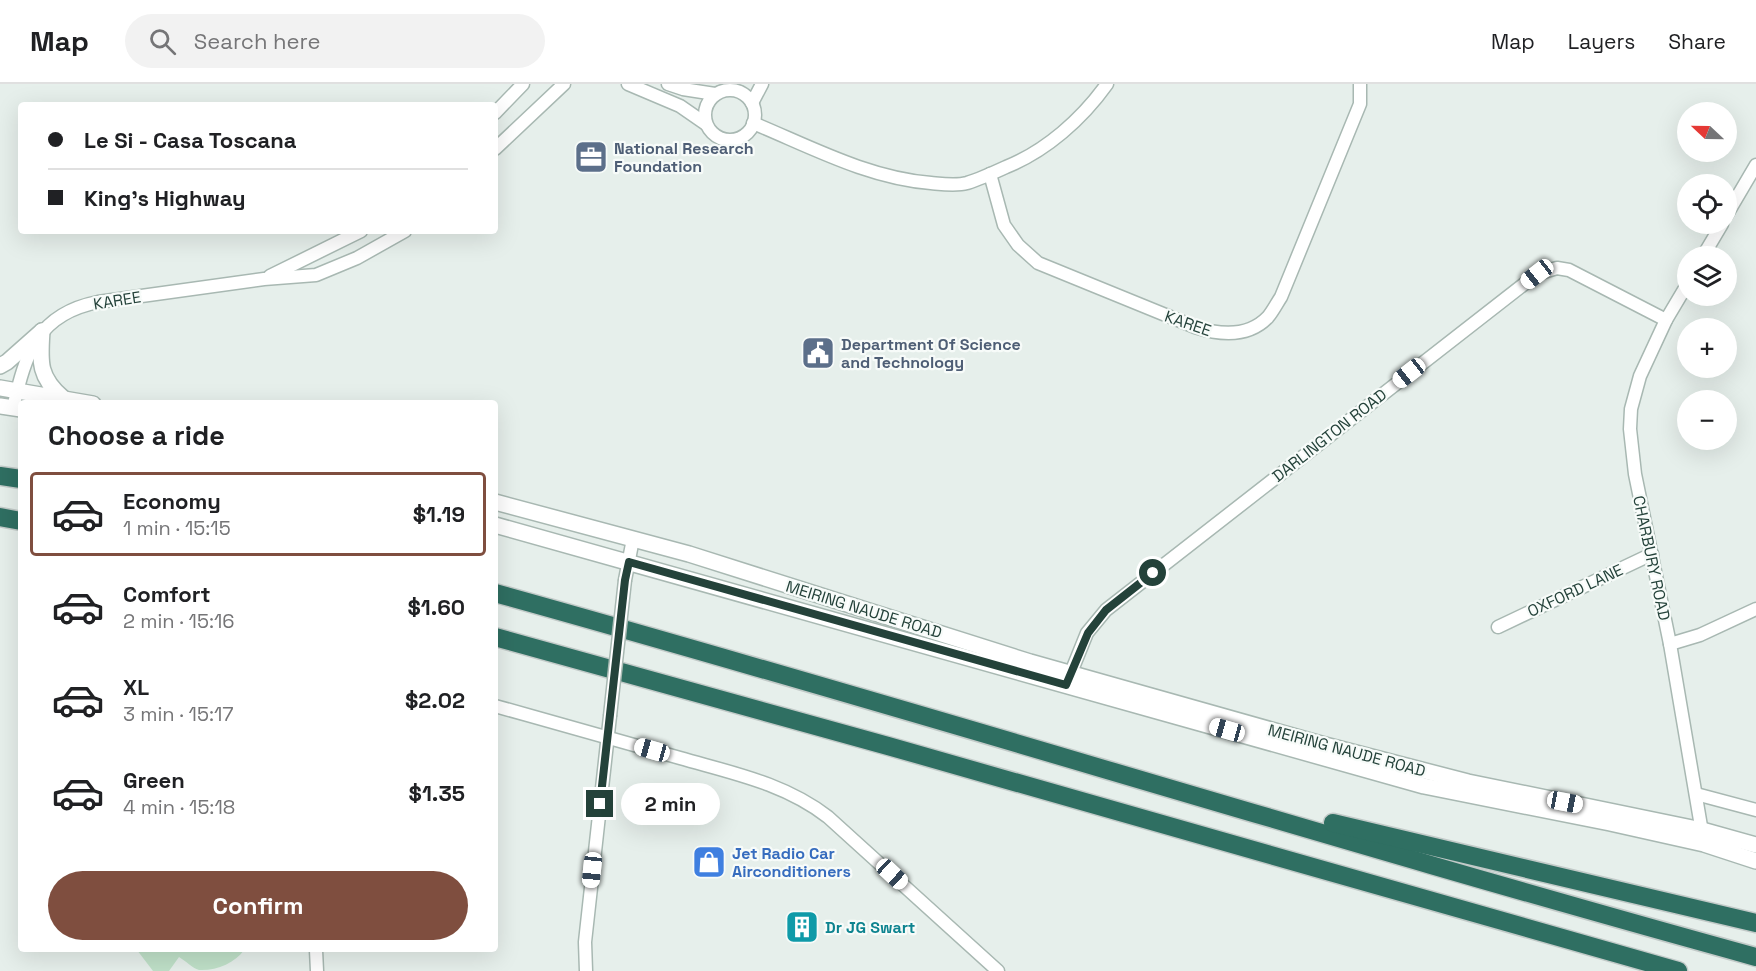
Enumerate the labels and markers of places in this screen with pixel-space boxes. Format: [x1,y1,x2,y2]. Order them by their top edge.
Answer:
place label: National Research Foundation [614,138,754,177]
office icon: National Research Foundation [573,139,609,175]
place label: Department Of Science and Technology [841,334,1021,373]
public building icon: Department Of Science and Technology [800,335,836,371]
place label: Jet Radio Car Airconditioners [732,843,851,882]
shop icon: Jet Radio Car Airconditioners [691,844,727,880]
building icon: Dr JG Swart [784,909,820,945]
place label: Dr JG Swart [825,917,915,938]

